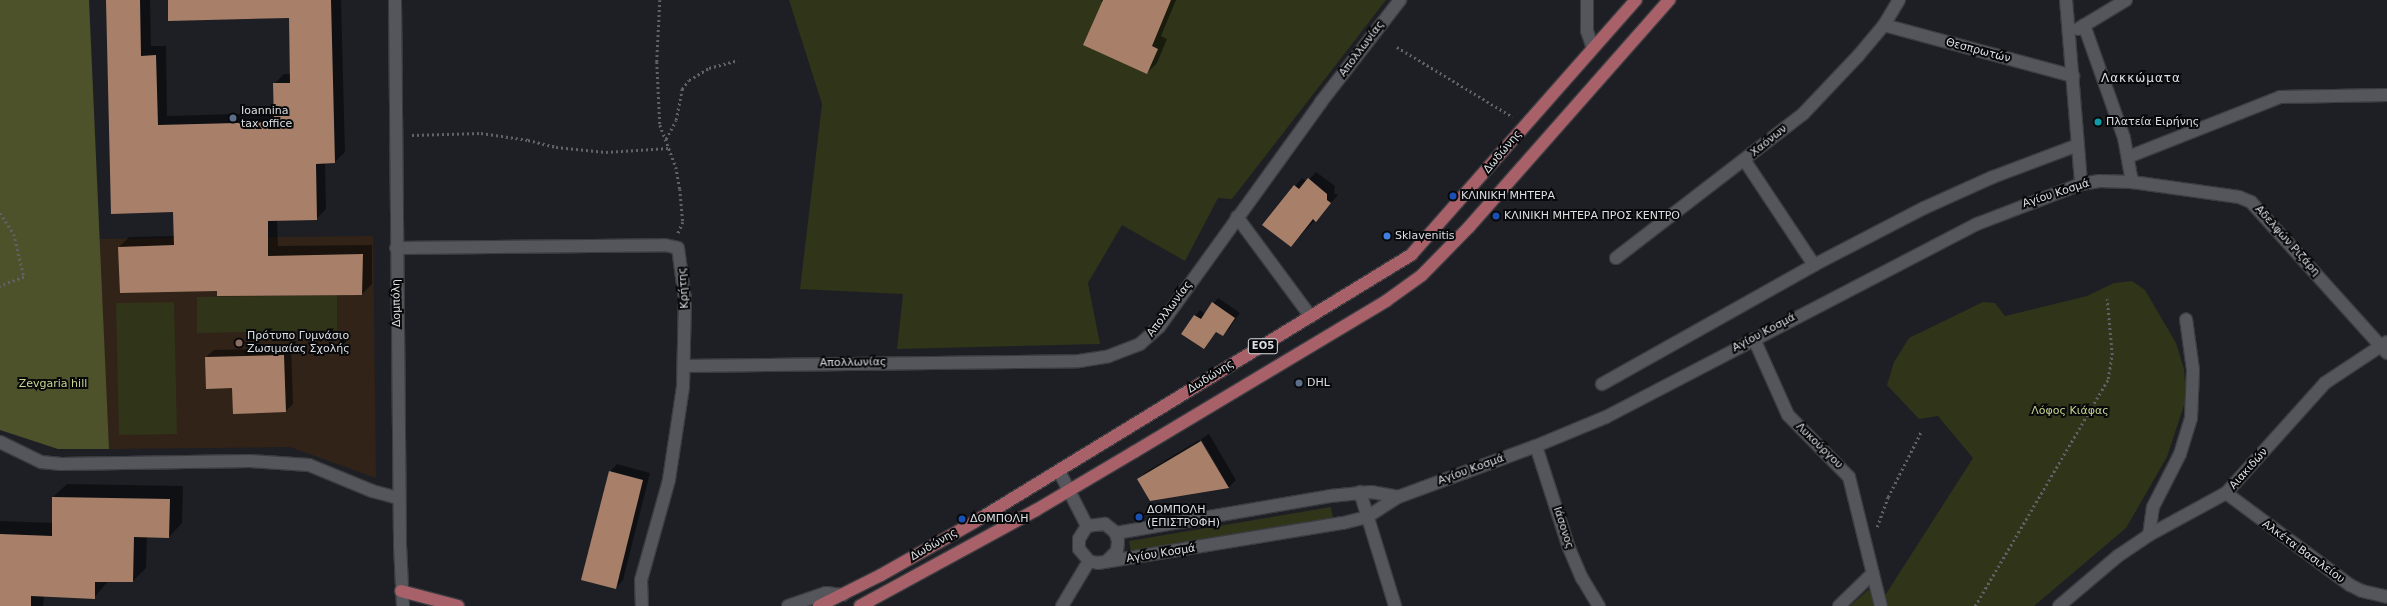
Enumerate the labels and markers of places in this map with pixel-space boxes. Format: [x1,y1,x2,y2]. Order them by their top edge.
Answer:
place label: Ioannina tax office [241,105,292,131]
marker: Ioannina tax office [228,113,238,123]
place label: Πλατεία Ειρήνης [2106,115,2199,129]
marker: Πλατεία Ειρήνης [2093,117,2103,127]
place label: ΚΛΙΝΙΚΗ ΜΗΤΕΡΑ [1461,189,1555,203]
marker: ΚΛΙΝΙΚΗ ΜΗΤΕΡΑ [1448,191,1458,201]
place label: ΚΛΙΝΙΚΗ ΜΗΤΕΡΑ ΠΡΟΣ ΚΕΝΤΡΟ [1504,209,1680,223]
marker: ΚΛΙΝΙΚΗ ΜΗΤΕΡΑ ΠΡΟΣ ΚΕΝΤΡΟ [1491,211,1501,221]
place label: Sklavenitis [1395,229,1455,243]
marker: Sklavenitis [1382,231,1392,241]
place label: Πρότυπο Γυμνάσιο Ζωσιμαίας Σχολής [247,330,350,356]
marker: Πρότυπο Γυμνάσιο Ζωσιμαίας Σχολής [234,338,244,348]
place label: DHL [1307,376,1330,390]
marker: DHL [1294,378,1304,388]
place label: ΔΟΜΠΟΛΗ (ΕΠΙΣΤΡΟΦΗ) [1147,504,1220,530]
place label: ΔΟΜΠΟΛΗ [970,512,1028,526]
marker: ΔΟΜΠΟΛΗ (ΕΠΙΣΤΡΟΦΗ) [1134,512,1144,522]
marker: ΔΟΜΠΟΛΗ [957,514,967,524]

